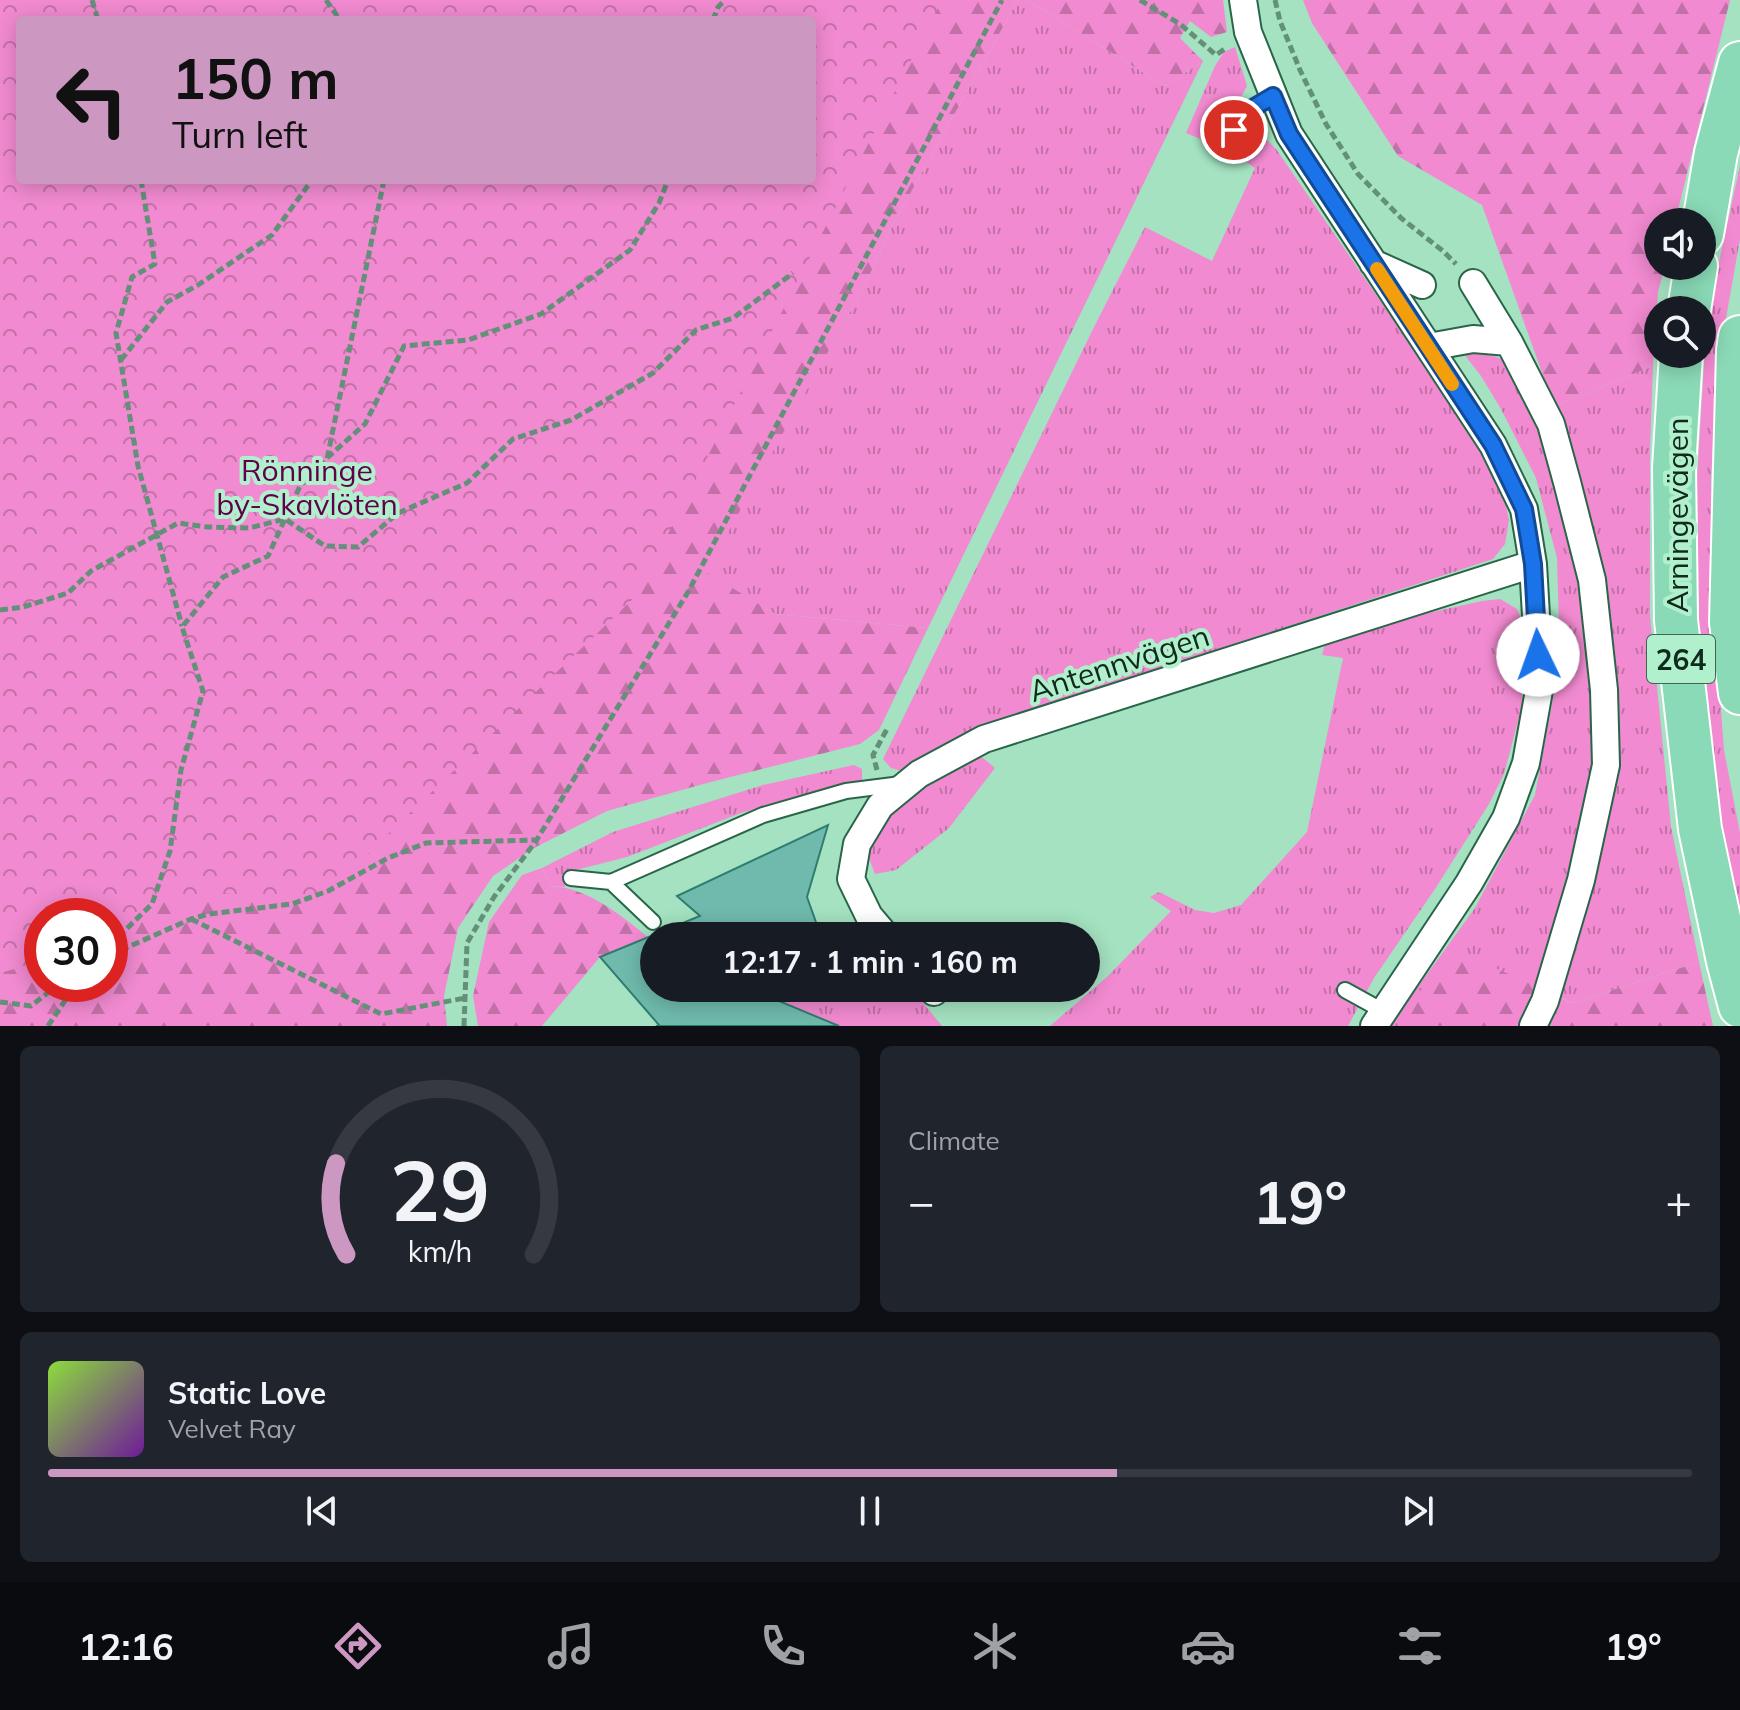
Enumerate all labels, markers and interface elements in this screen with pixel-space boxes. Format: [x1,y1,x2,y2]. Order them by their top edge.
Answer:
text: 150 m [172,43,339,113]
icon: left [40,48,144,152]
pin [1200,96,1268,164]
icon: arrive [1212,108,1256,152]
text: Turn left [172,112,308,157]
map controls [1644,208,1716,368]
button: sound [1644,208,1716,280]
button: search [1644,296,1716,368]
street label: Arningevägen [1658,417,1696,613]
park label: Rönninge by-Skavlöten [216,451,398,523]
position arrow [1496,613,1580,697]
street label: Antennvägen [1024,616,1214,710]
road number: 264 [1647,635,1715,683]
speed limit sign: 30 [24,898,128,1002]
text: 12:17 · 1 min · 160 m [722,943,1018,981]
text: Climate [908,1124,1000,1157]
text: 29 [390,1137,490,1242]
text: 19° [1253,1164,1347,1239]
text: − [908,1174,934,1229]
text: + [1666,1174,1692,1229]
text: km/h [408,1233,472,1269]
text: Static Love [168,1374,326,1412]
text: Velvet Ray [168,1412,296,1445]
icon: previous [300,1489,344,1533]
icon: pause [848,1489,892,1533]
icon: next [1396,1489,1440,1533]
icon: directions [330,1618,386,1674]
icon: music [543,1618,599,1674]
icon: phone [755,1618,811,1674]
icon: climate [967,1618,1023,1674]
icon: car [1180,1618,1236,1674]
icon: filters [1392,1618,1448,1674]
text: 12:16 [78,1624,174,1669]
text: 19° [1605,1624,1662,1669]

